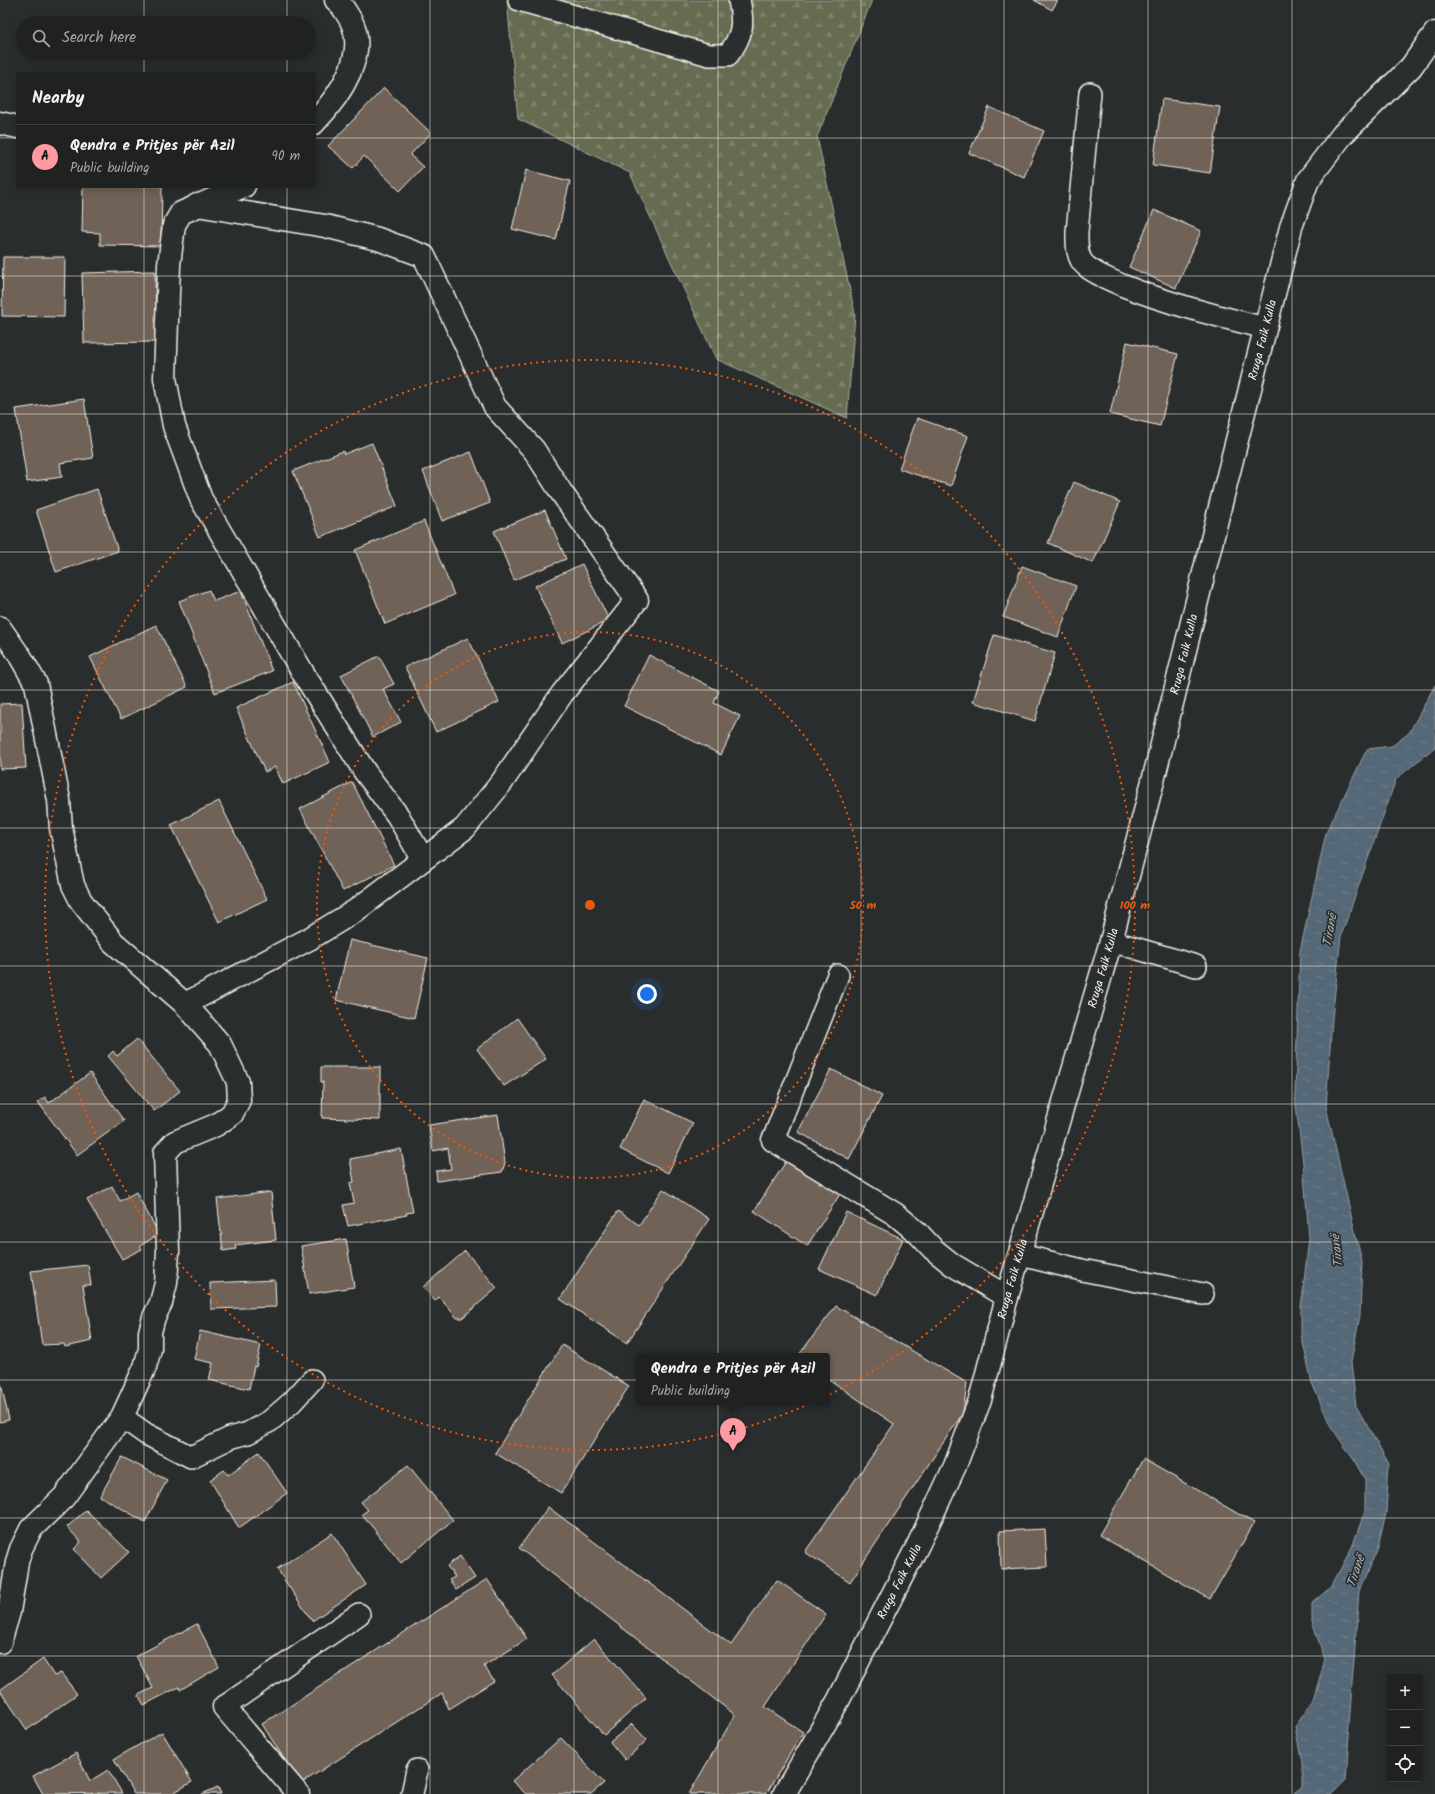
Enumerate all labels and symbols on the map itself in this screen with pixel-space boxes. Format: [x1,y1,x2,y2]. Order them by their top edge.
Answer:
street label: Rruga Faik Kulla [1244,297,1282,382]
street label: Rruga Faik Kulla [1165,612,1204,697]
text: 50 m [849,896,877,915]
text: 100 m [1120,896,1150,915]
centre of rings [583,898,597,912]
water label: Tiranë [1317,910,1344,948]
street label: Rruga Faik Kulla [1083,926,1124,1010]
your location [637,984,657,1004]
water label: Tiranë [1325,1231,1350,1268]
street label: Rruga Faik Kulla [993,1236,1034,1321]
pin: A [720,1418,746,1451]
street label: Rruga Faik Kulla [872,1540,927,1623]
water label: Tiranë [1341,1550,1372,1590]

